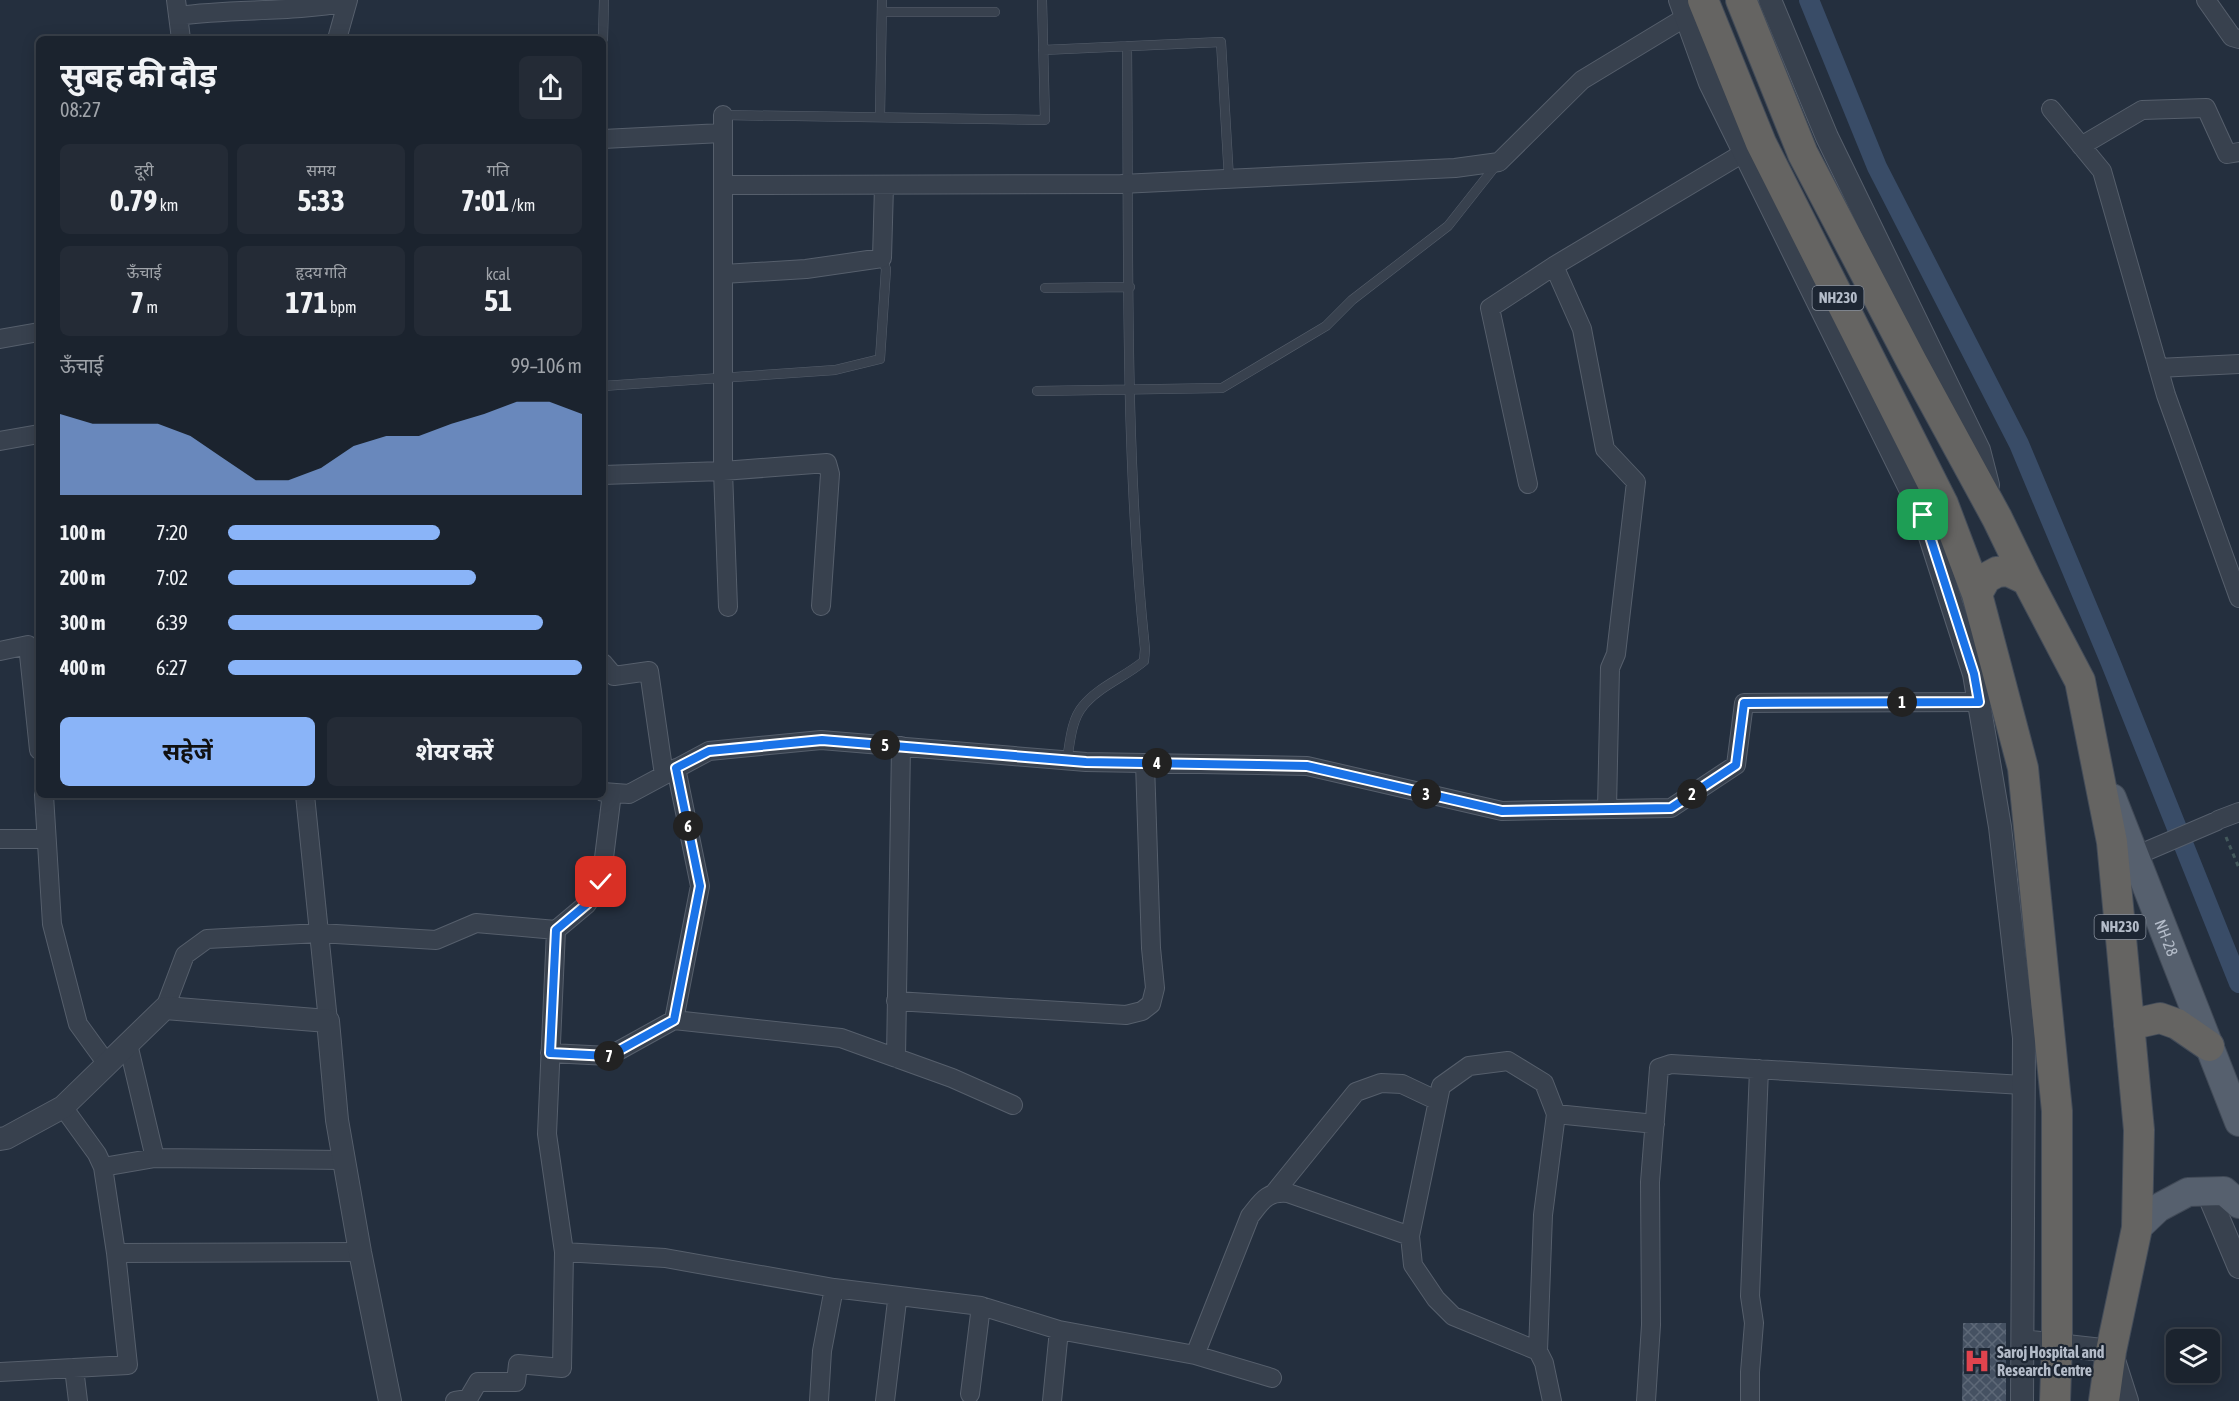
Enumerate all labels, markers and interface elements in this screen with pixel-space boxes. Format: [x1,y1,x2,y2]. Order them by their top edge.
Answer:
text: सुबह की दौड़ [60,56,217,94]
button: share [519,56,582,119]
text: 08:27 [60,98,101,121]
text: दूरी [134,161,154,179]
text: समय [306,161,336,179]
text: गति [487,161,509,179]
text: 0.79 [110,183,157,217]
text: 5:33 [297,183,345,217]
text: 7:01 [461,183,509,217]
text: km [157,196,178,214]
text: /km [509,196,535,214]
text: ऊँचाई [127,263,161,281]
text: हृदय गति [295,263,347,281]
text: kcal [486,265,510,283]
text: 51 [484,283,512,317]
text: 7 [130,285,144,319]
text: 171 [285,285,328,319]
road number: NH230 [1812,286,1864,310]
text: m [144,298,158,316]
text: bpm [328,298,357,316]
text: ऊँचाई [60,354,103,377]
text: 99–106 m [511,354,582,377]
pin [1897,489,1948,540]
icon: arrive [1906,498,1939,531]
text: 100 m [60,521,105,544]
text: 7:20 [156,521,188,544]
text: 200 m [60,566,105,589]
text: 7:02 [156,566,188,589]
text: 300 m [60,611,105,634]
text: 6:39 [156,611,188,634]
text: 400 m [60,656,105,679]
text: 6:27 [156,656,188,679]
pin: 1 [1887,687,1917,717]
text: 1 [1898,693,1906,711]
button: सहेजें [60,717,315,786]
button: शेयर करें [327,717,582,786]
pin: 5 [870,730,900,760]
text: 5 [881,736,889,754]
pin: 4 [1142,748,1172,778]
text: 4 [1153,754,1161,772]
pin: 3 [1411,779,1441,809]
pin: 2 [1677,779,1707,809]
text: 3 [1422,785,1430,803]
text: 2 [1688,785,1696,803]
pin: 6 [673,811,703,841]
text: 6 [684,817,692,835]
pin [575,856,626,907]
icon: check [584,865,617,898]
road number: NH230 [2094,915,2146,939]
street label: NH-28 [2151,917,2182,959]
pin: 7 [594,1041,624,1071]
text: 7 [605,1047,613,1065]
map controls [2166,1329,2220,1383]
button: layers [2166,1329,2220,1383]
place label: Saroj Hospital and Research Centre [1997,1343,2105,1379]
hospital icon: Saroj Hospital and Research Centre [1962,1346,1992,1376]

